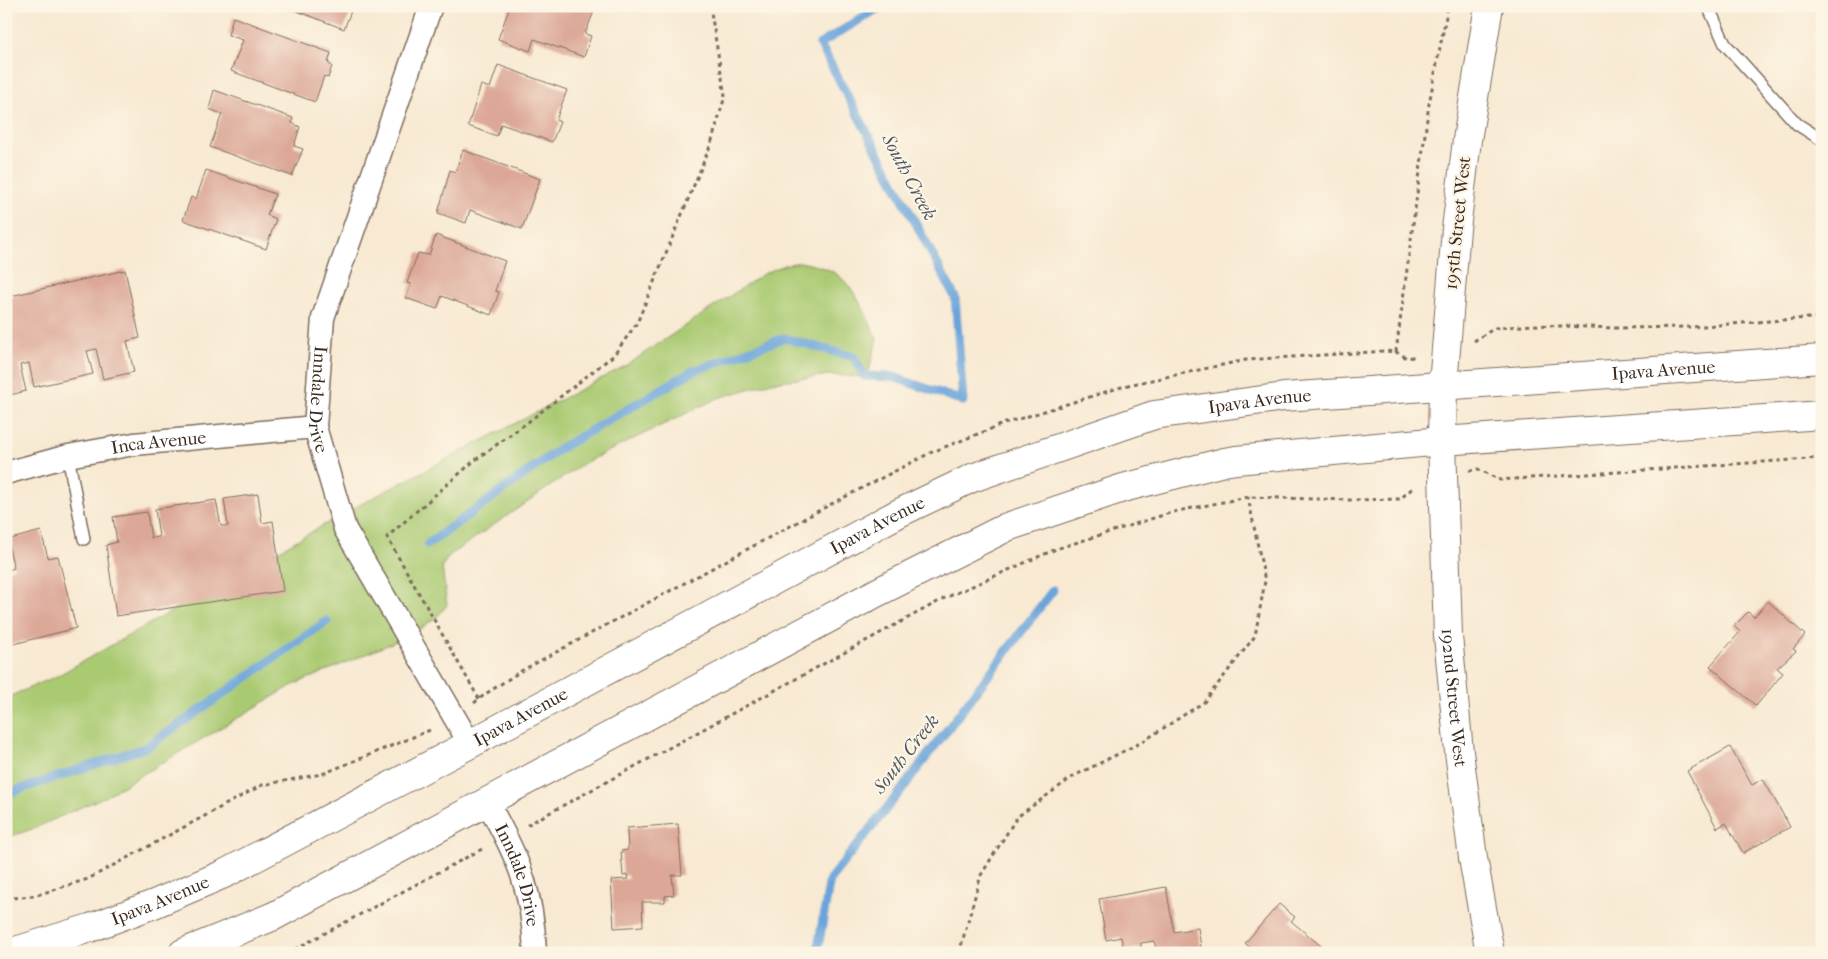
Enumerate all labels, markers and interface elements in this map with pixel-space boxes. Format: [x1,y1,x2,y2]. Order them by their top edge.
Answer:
water label: South Creek [877,129,941,224]
street label: 195th Street West [1441,155,1475,291]
street label: Inndale Drive [304,345,333,455]
street label: Ipava Avenue [1611,356,1716,384]
street label: Ipava Avenue [1207,385,1312,418]
street label: Inca Avenue [109,427,207,458]
street label: Ipava Avenue [826,492,928,559]
street label: 192nd Street West [1437,628,1471,769]
street label: Ipava Avenue [470,683,571,751]
water label: South Creek [868,710,944,799]
street label: Inndale Drive [490,820,544,928]
street label: Ipava Avenue [108,871,212,930]

